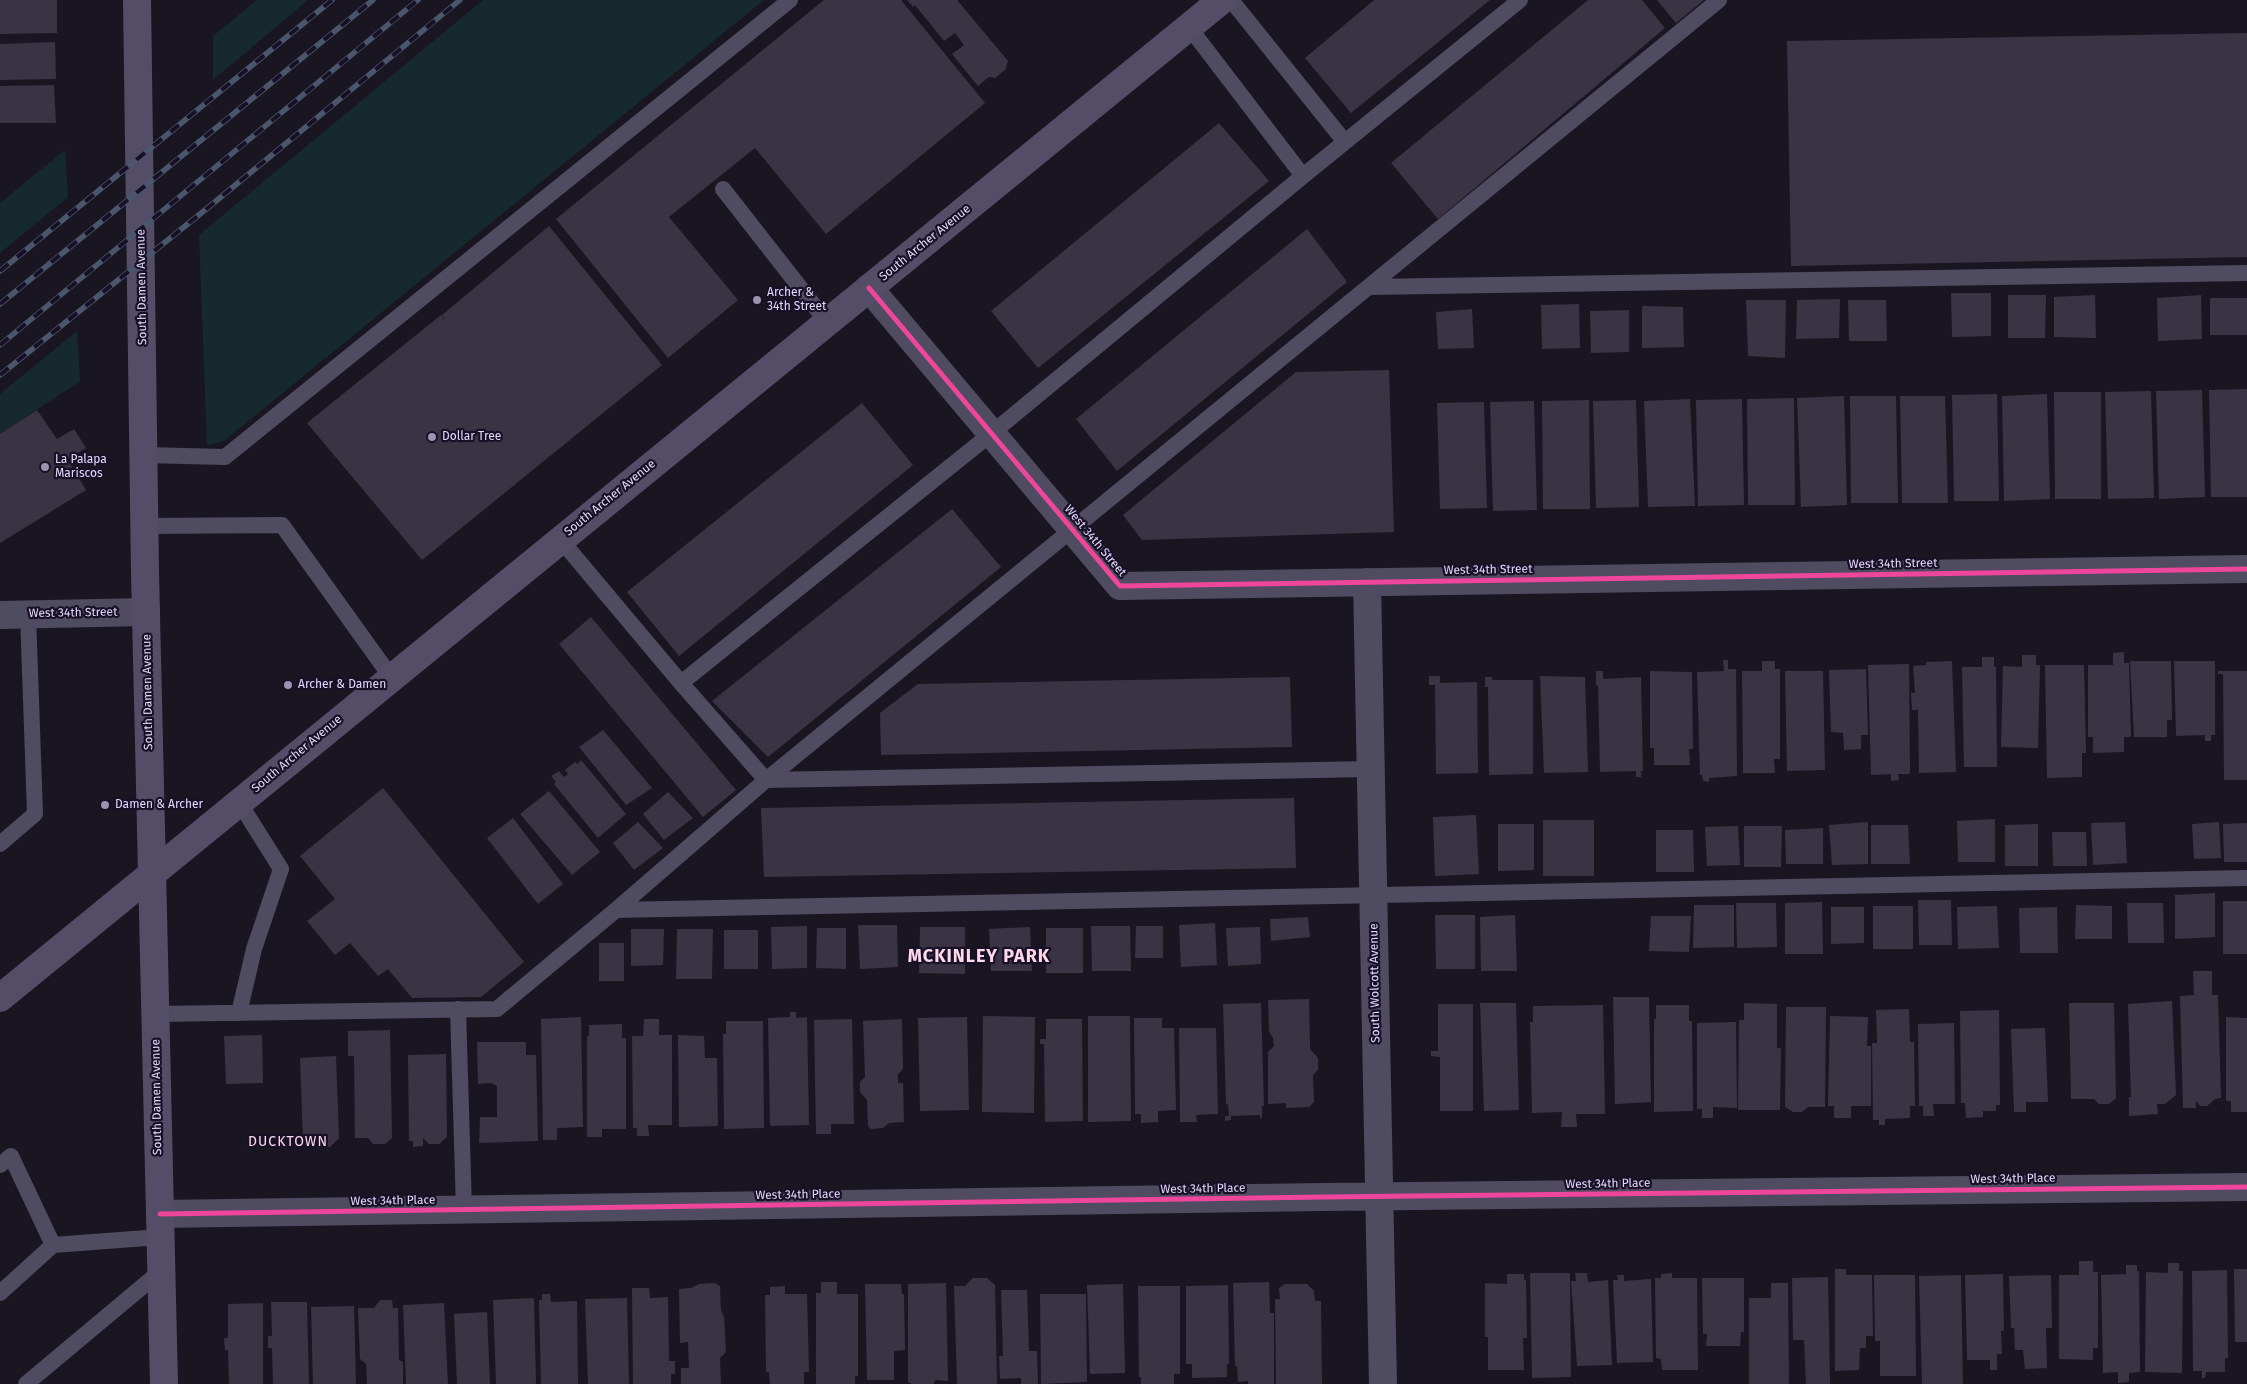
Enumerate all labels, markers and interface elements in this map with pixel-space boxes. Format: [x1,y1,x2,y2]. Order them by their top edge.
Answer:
street label: South Archer Avenue [876,202,974,284]
street label: South Damen Avenue [134,229,150,345]
place label: Archer & 34th Street [767,286,826,314]
marker: Archer & 34th Street [751,294,763,306]
place label: Dollar Tree [442,430,501,444]
marker: Dollar Tree [426,431,438,443]
place label: La Palapa Mariscos [55,453,107,481]
street label: South Archer Avenue [561,457,659,539]
marker: La Palapa Mariscos [39,461,51,473]
street label: West 34th Street [1061,502,1129,580]
street label: West 34th Street [1848,556,1938,572]
street label: West 34th Street [1443,562,1533,578]
street label: West 34th Street [28,605,118,621]
street label: South Damen Avenue [140,634,156,750]
place label: Archer & Damen [298,678,386,692]
marker: Archer & Damen [282,679,294,691]
street label: South Archer Avenue [249,712,345,796]
place label: Damen & Archer [115,798,203,812]
marker: Damen & Archer [99,799,111,811]
street label: South Wolcott Avenue [1367,923,1383,1043]
district label: MCKINLEY PARK [906,946,1052,968]
street label: South Damen Avenue [149,1039,165,1155]
district label: DUCKTOWN [247,1134,329,1150]
street label: West 34th Place [1970,1171,2056,1187]
street label: West 34th Place [1565,1176,1651,1192]
street label: West 34th Place [1160,1181,1246,1197]
street label: West 34th Place [755,1187,841,1203]
street label: West 34th Place [350,1193,436,1209]

